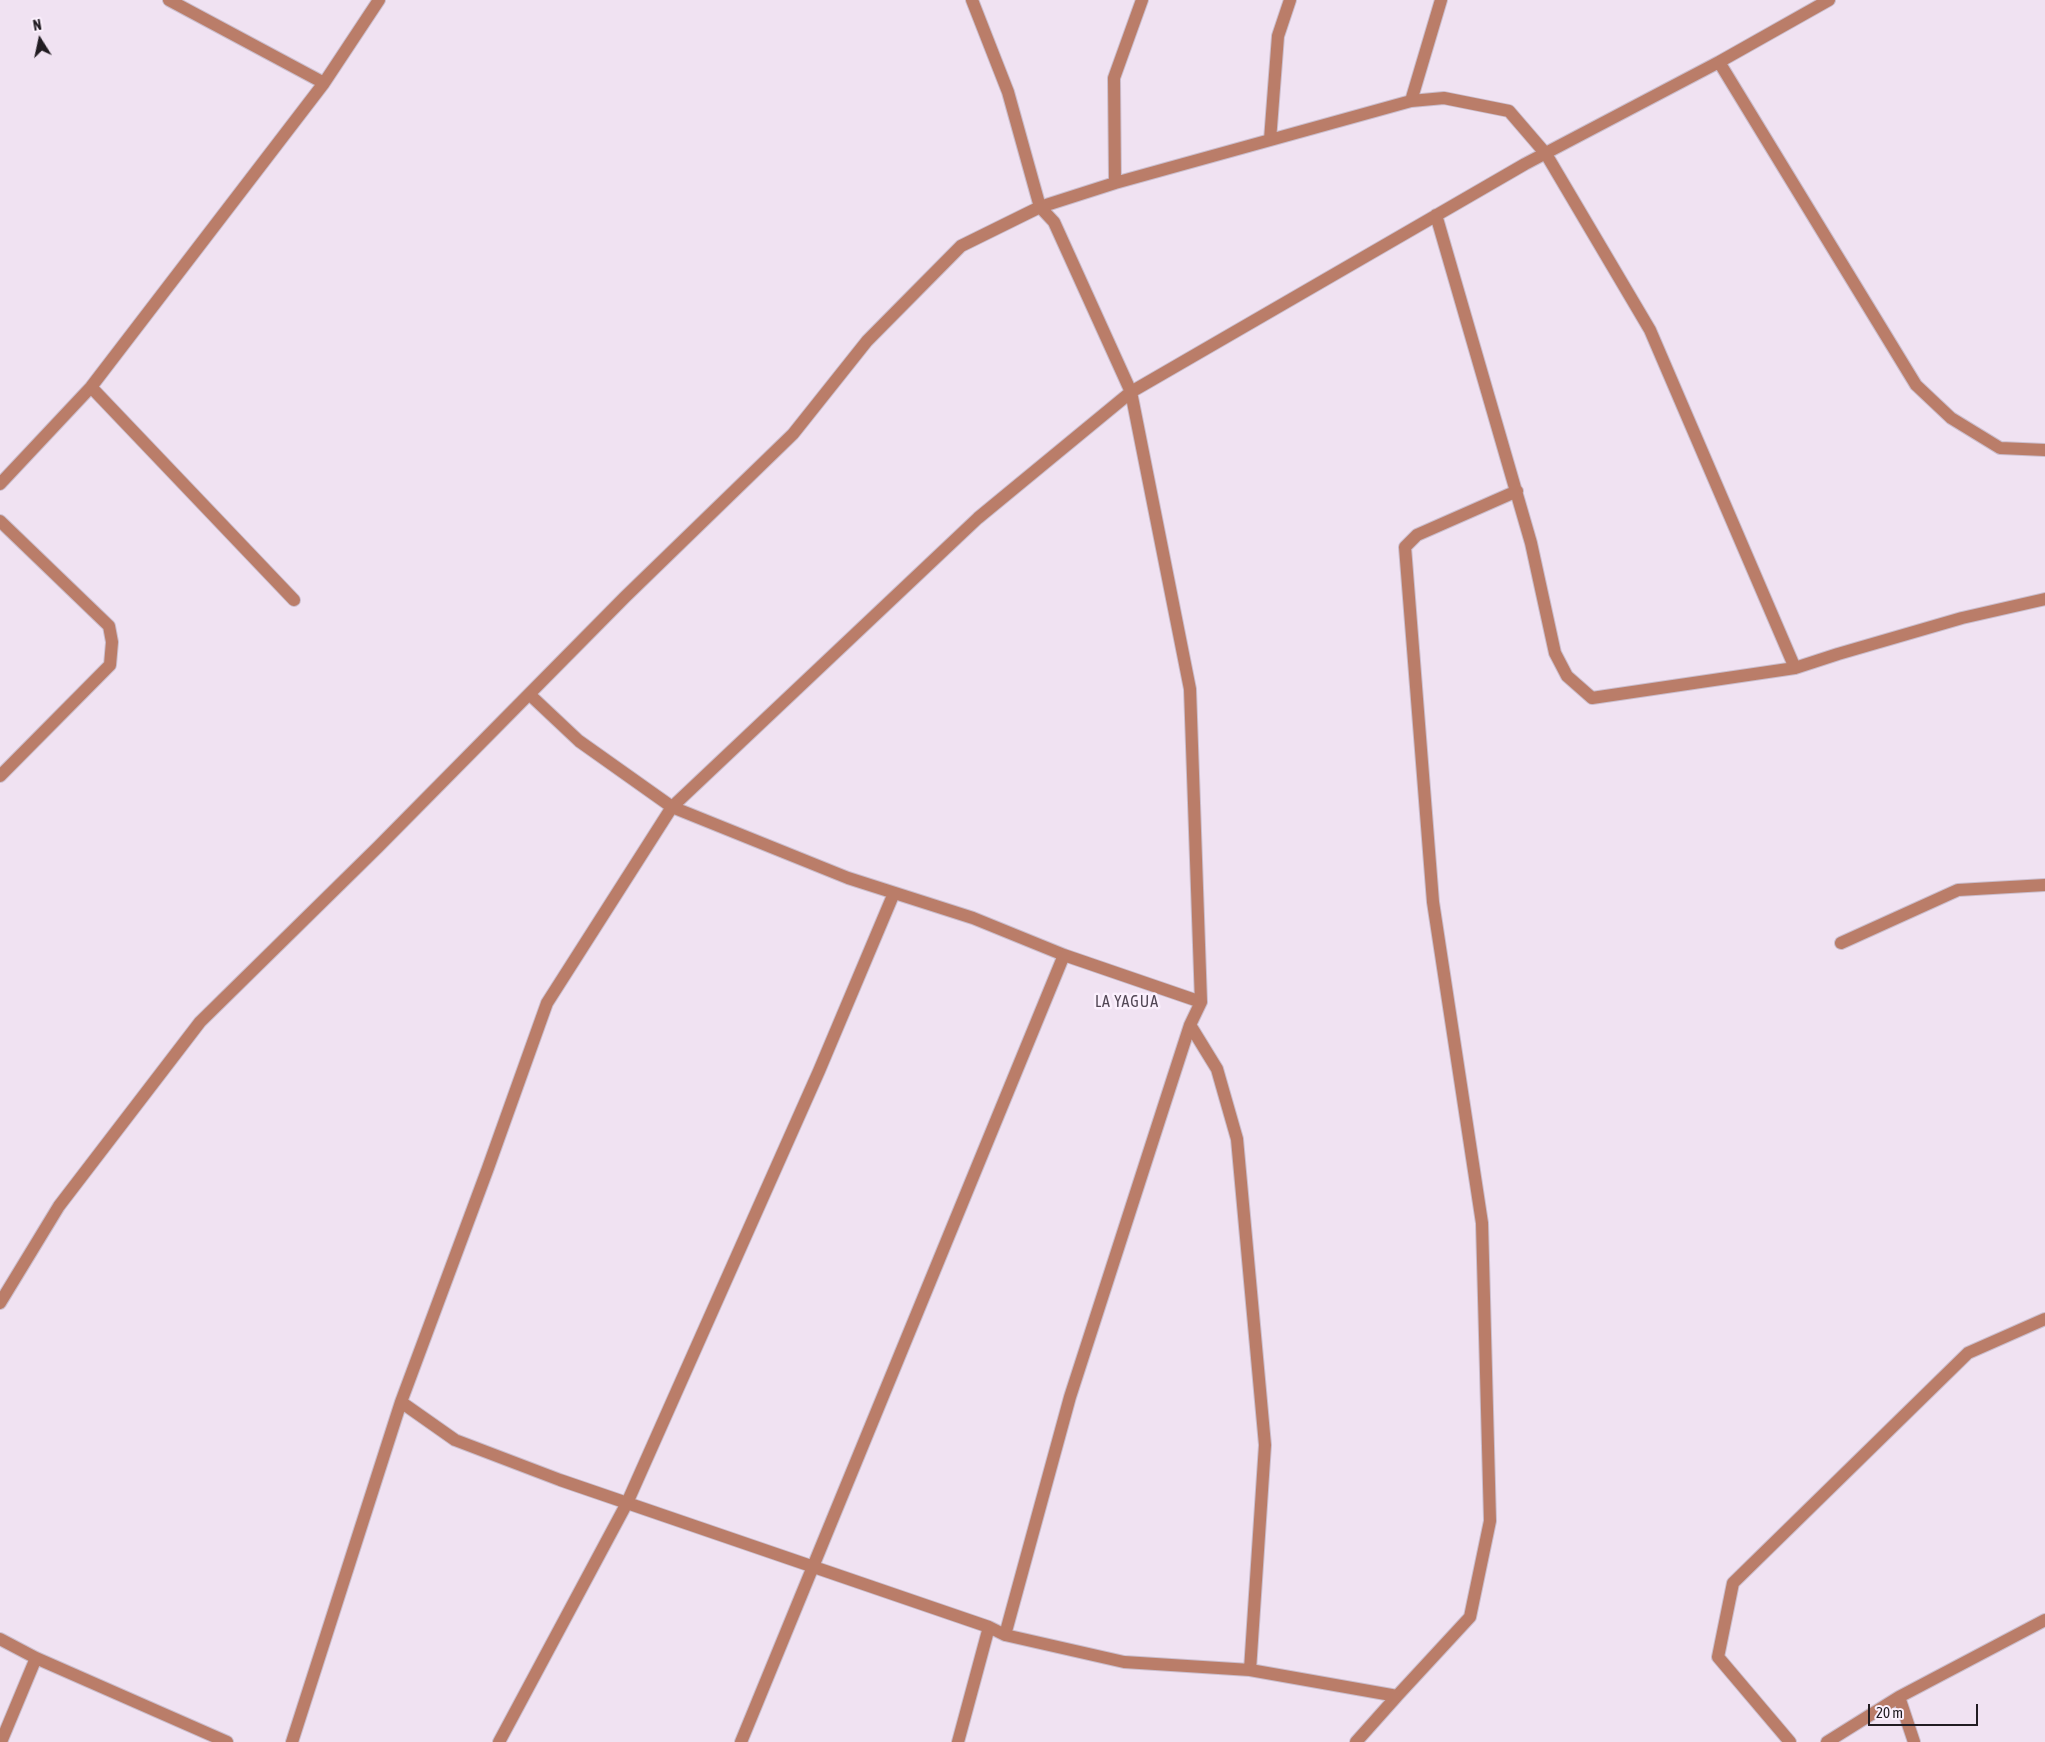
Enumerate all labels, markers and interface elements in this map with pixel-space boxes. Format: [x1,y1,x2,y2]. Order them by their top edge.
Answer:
north arrow [15,15,65,65]
text: N [32,17,43,34]
district label: LA YAGUA [1094,992,1160,1012]
scale bar [1870,1694,1980,1726]
text: 20 m [1876,1704,1903,1721]

